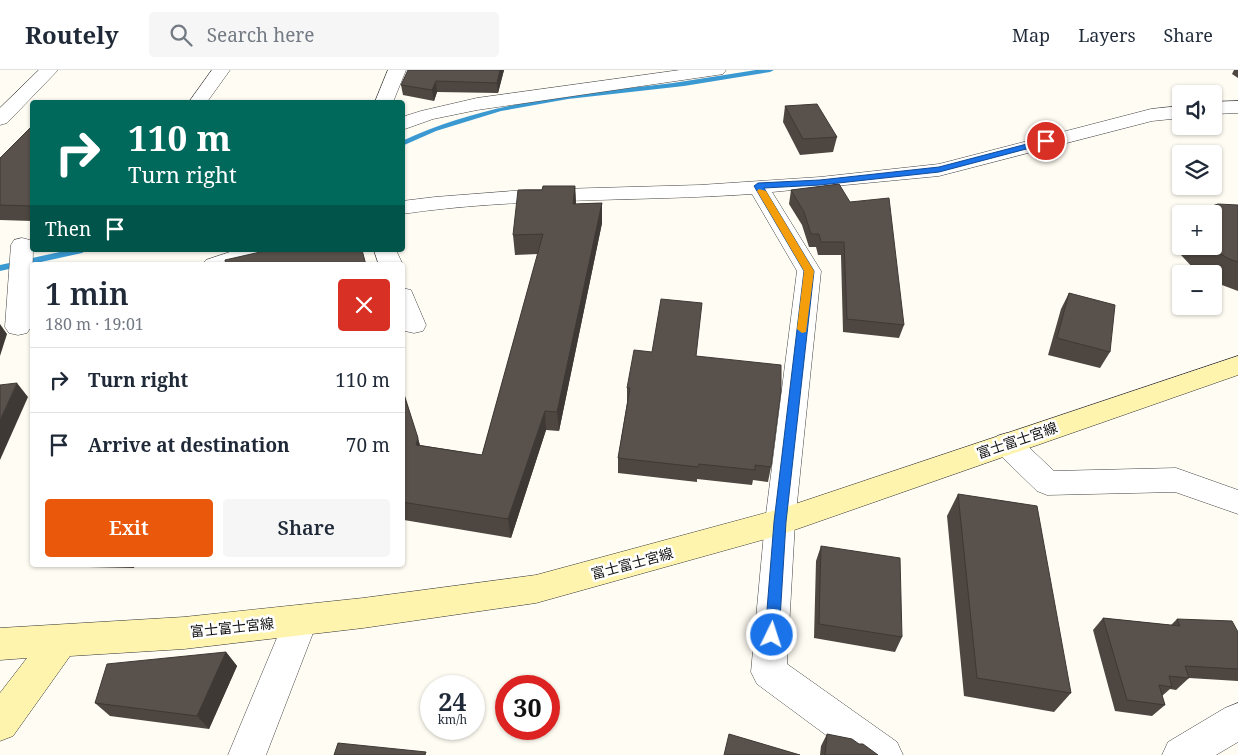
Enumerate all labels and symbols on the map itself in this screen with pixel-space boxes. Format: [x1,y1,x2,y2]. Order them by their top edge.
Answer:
pin [1025,120,1067,162]
street label: 富士富士宮線 [974,417,1060,463]
street label: 富士富士宮線 [589,543,675,583]
position arrow [745,608,797,660]
street label: 富士富士宮線 [189,613,275,641]
speed limit sign: 30 [495,675,560,740]

